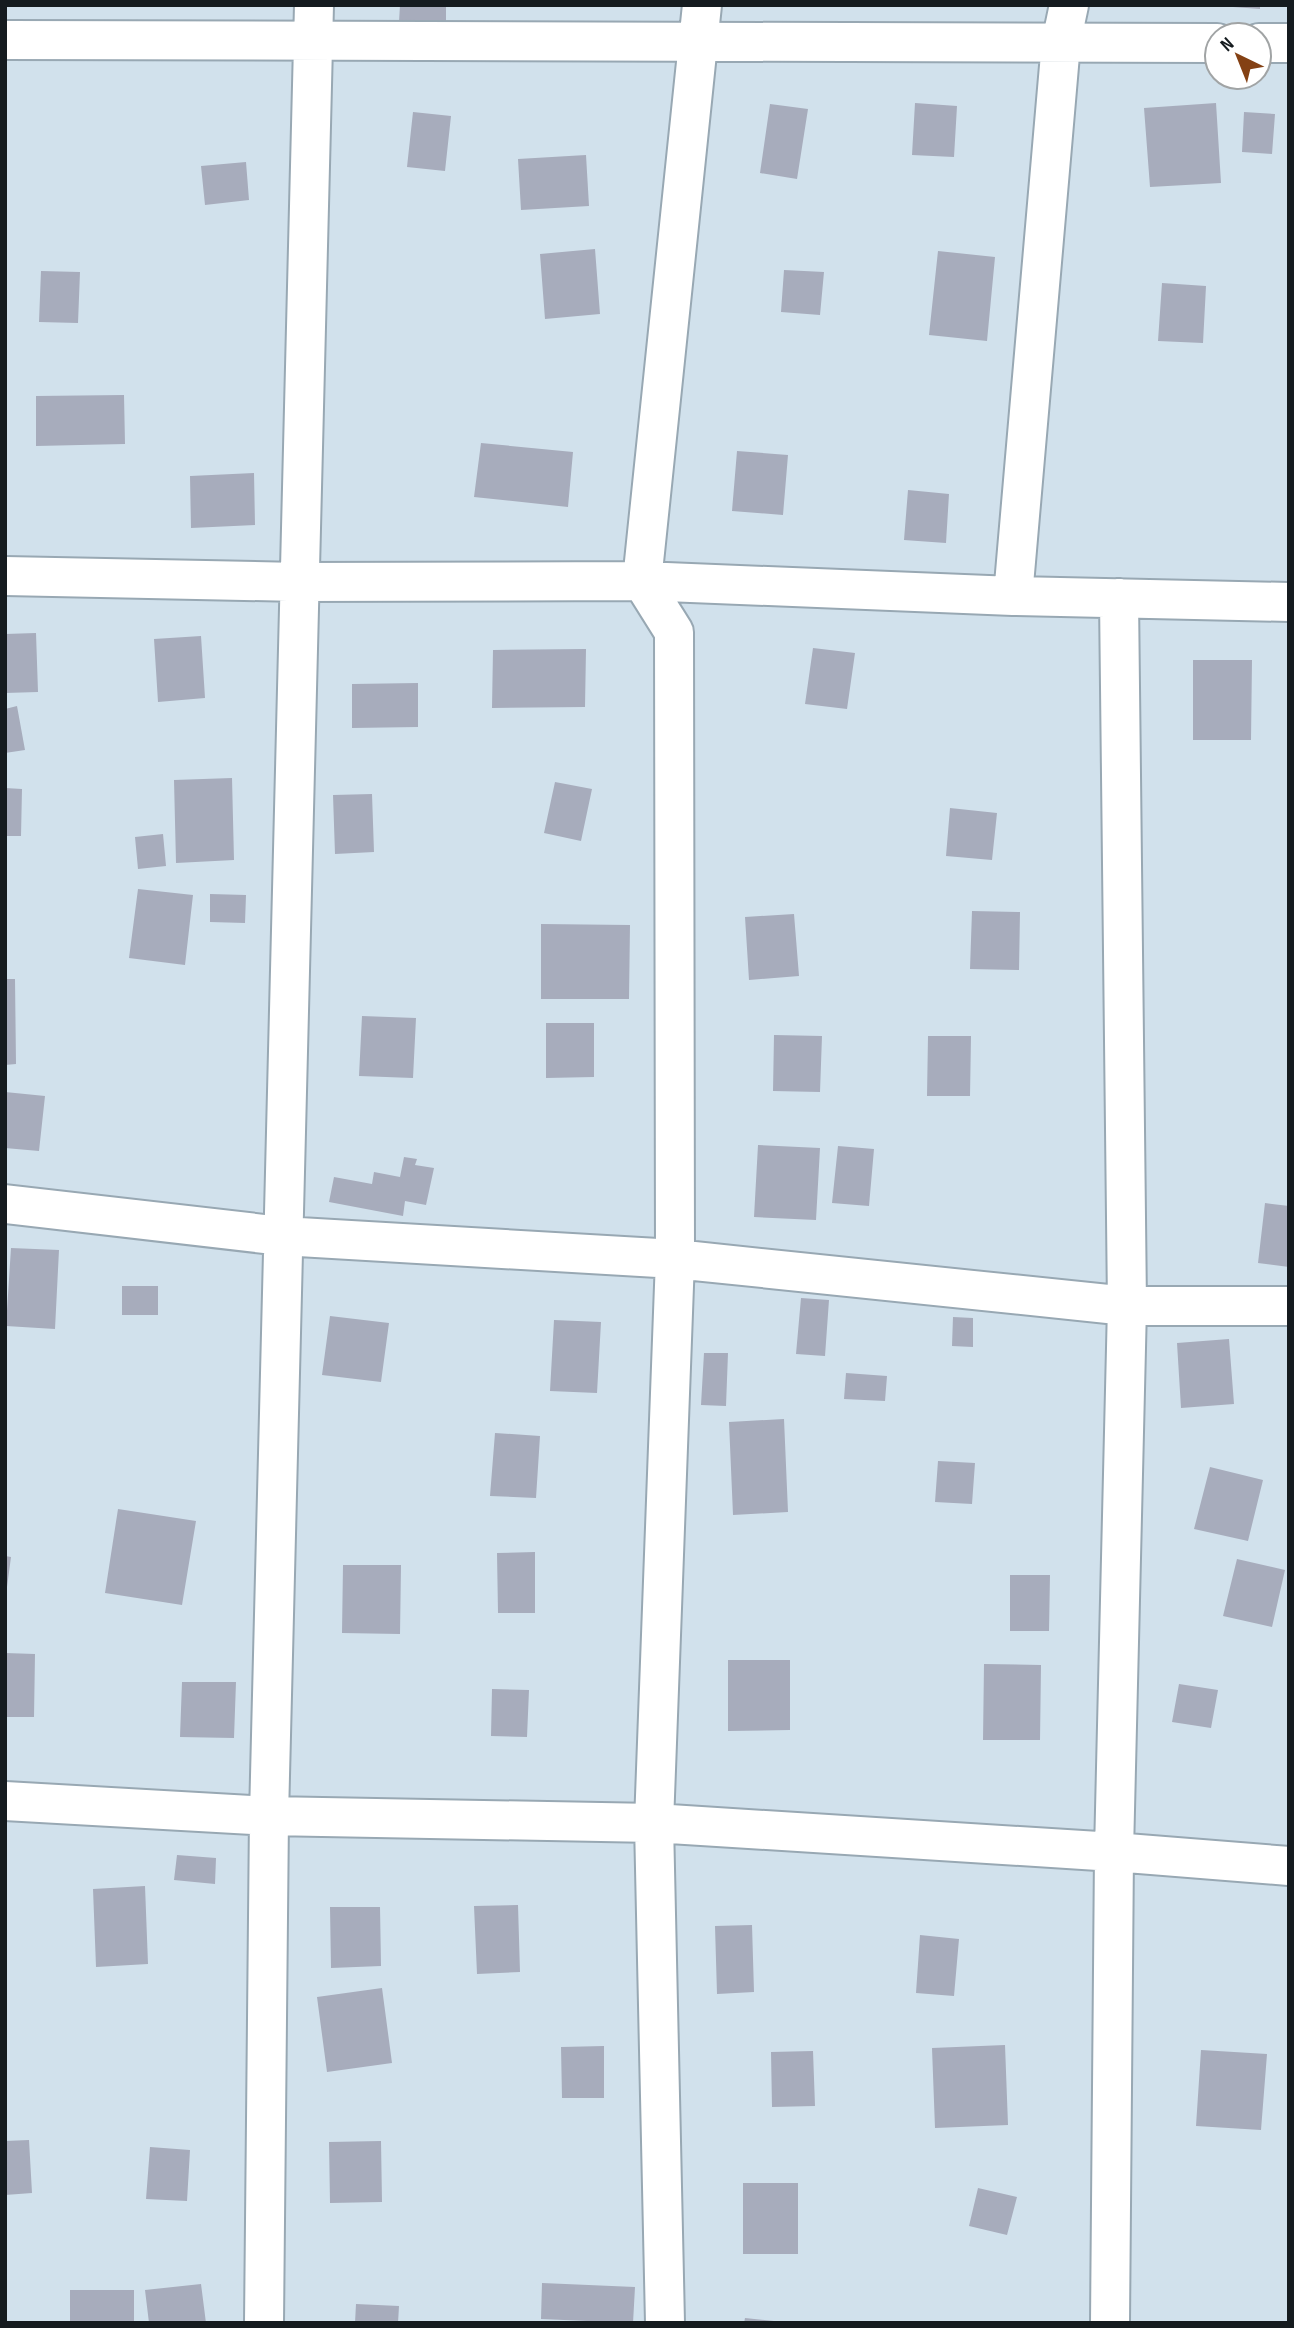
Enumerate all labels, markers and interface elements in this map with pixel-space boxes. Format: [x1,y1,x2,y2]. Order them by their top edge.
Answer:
north arrow [1203,21,1273,91]
text: N [1216,33,1239,57]

